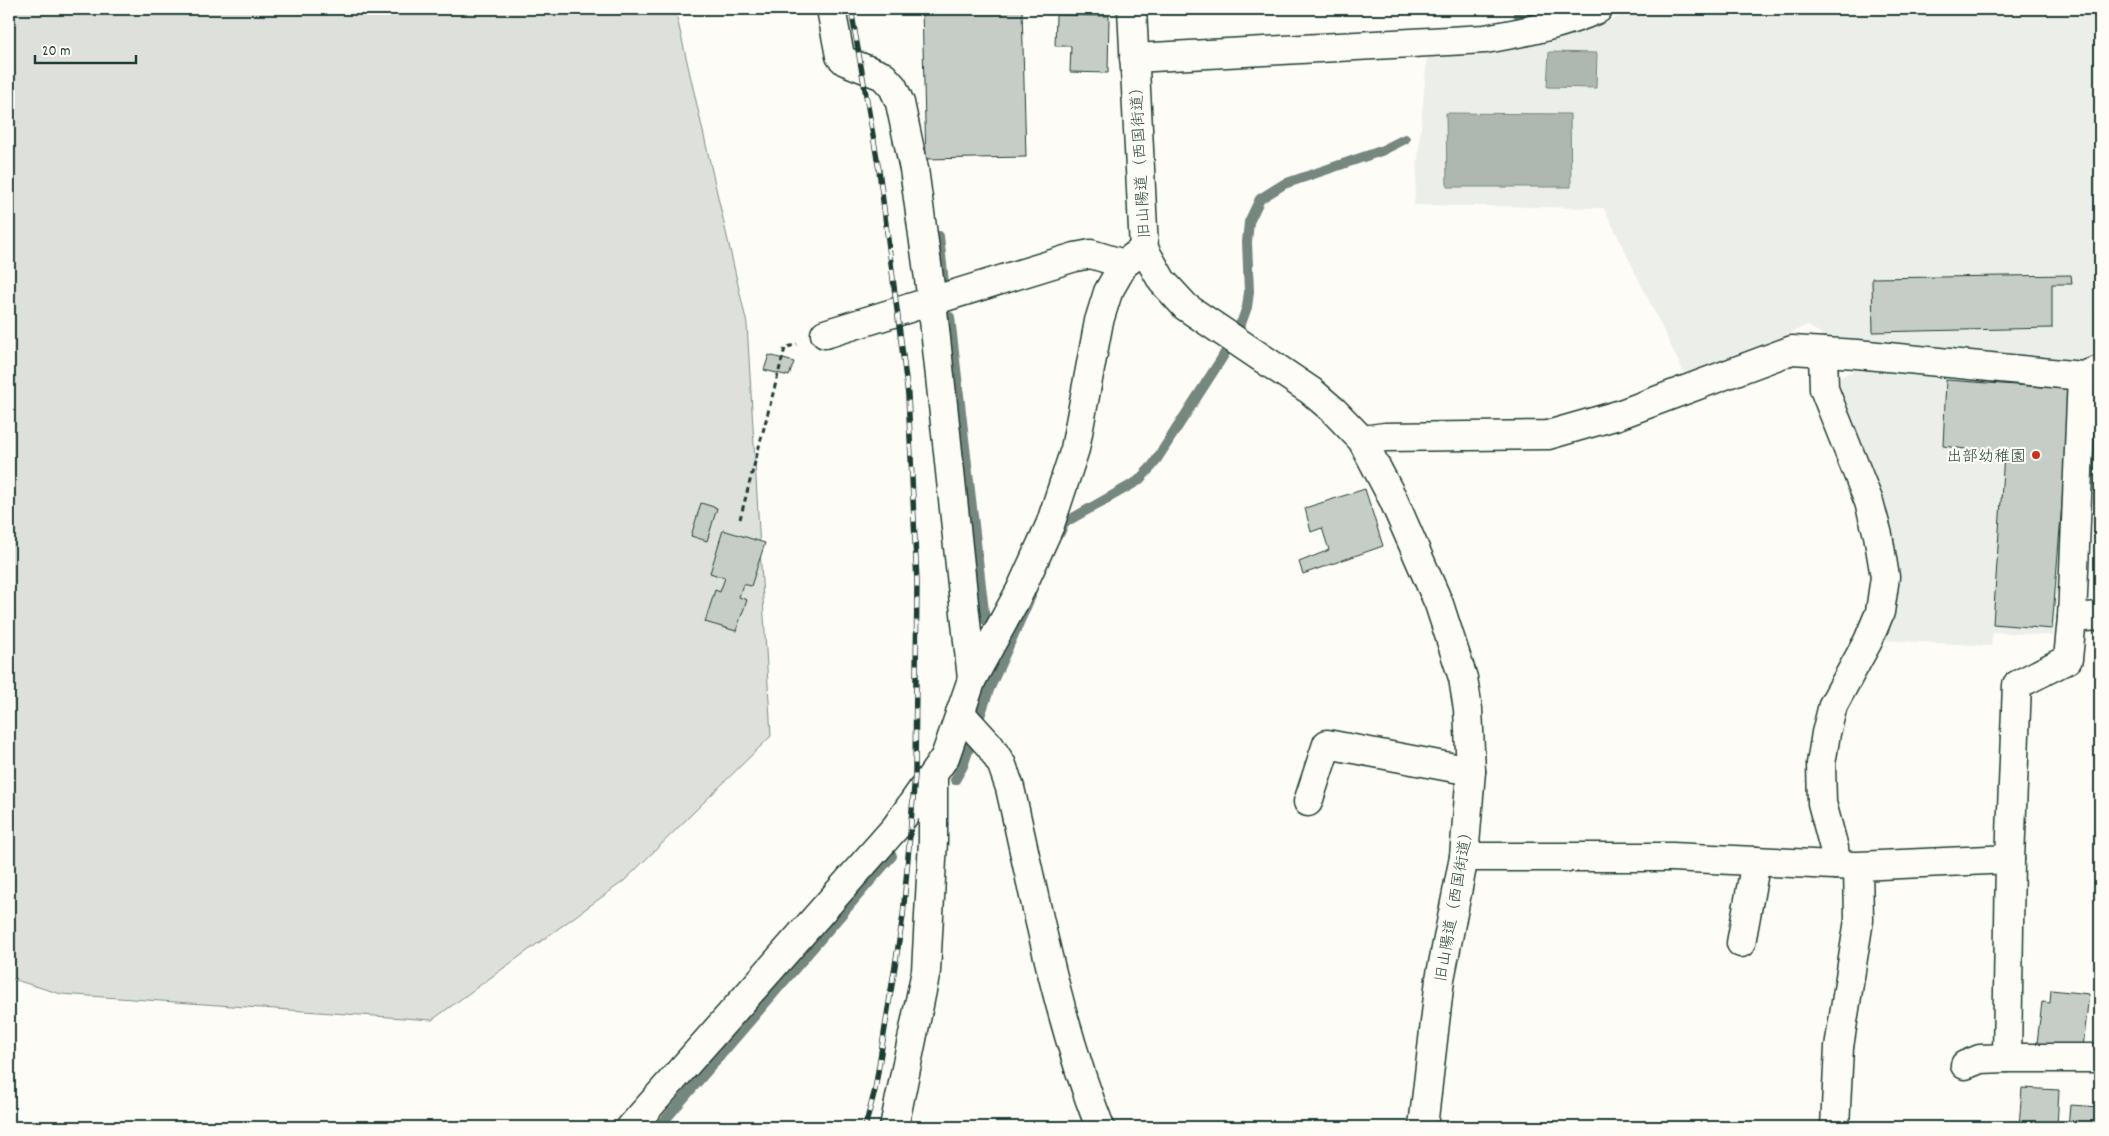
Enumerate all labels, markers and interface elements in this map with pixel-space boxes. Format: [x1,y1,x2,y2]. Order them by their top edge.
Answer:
scale bar [35,32,136,64]
text: 20 m [42,41,70,63]
street label: 旧山陽道（西国街道） [1126,78,1157,239]
place label: 出部幼稚園 [1946,446,2026,469]
marker: 出部幼稚園 [2030,449,2042,461]
street label: 旧山陽道（西国街道） [1430,823,1481,984]

